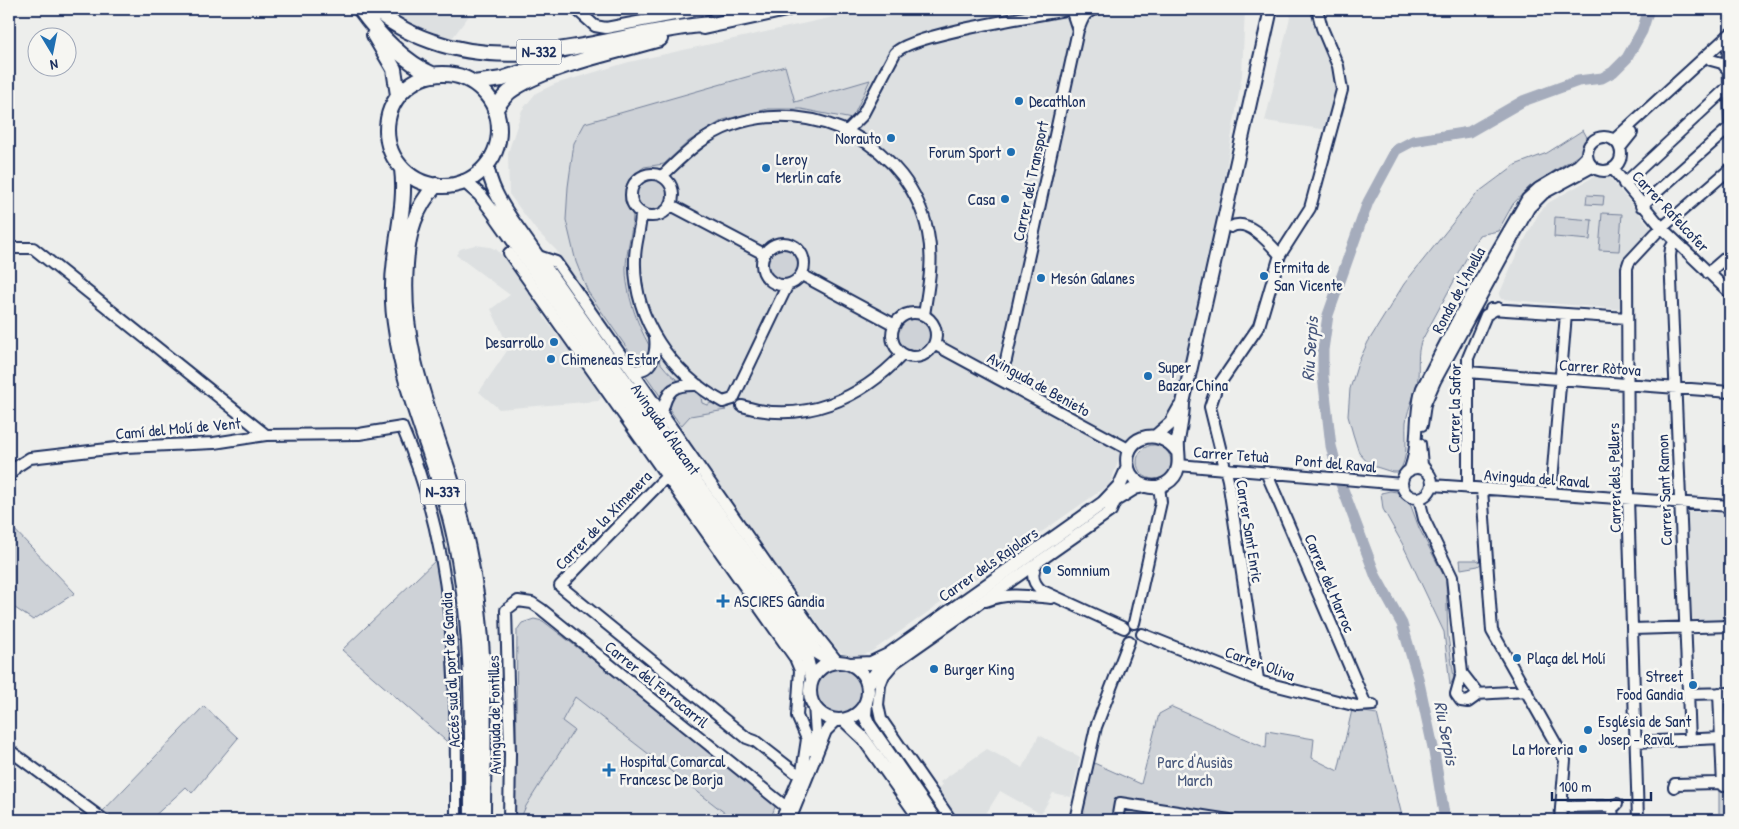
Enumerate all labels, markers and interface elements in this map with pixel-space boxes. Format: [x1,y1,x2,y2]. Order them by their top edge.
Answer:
north arrow [28,28,78,78]
road number: N-332 [516,40,562,64]
text: N [48,55,60,75]
place label: Decathlon [1029,90,1086,112]
marker: Decathlon [1013,95,1025,107]
street label: Carrer del Transport [1007,118,1054,243]
place label: Norauto [835,127,882,149]
marker: Norauto [885,132,897,144]
place label: Forum Sport [928,141,1001,163]
marker: Forum Sport [1005,146,1017,158]
place label: Leroy Merlin cafe [776,148,842,188]
marker: Leroy Merlin cafe [760,162,772,174]
street label: Carrer Rafelcofer [1627,165,1715,257]
place label: Casa [968,188,995,210]
marker: Casa [999,193,1011,205]
street label: Ronda de l'Anella [1426,243,1490,337]
place label: Ermita de San Vicente [1274,256,1343,296]
place label: Mesón Galanes [1051,267,1135,289]
marker: Ermita de San Vicente [1258,270,1270,282]
marker: Mesón Galanes [1035,272,1047,284]
water label: Riu Serpis [1295,314,1324,382]
place label: Desarrollo [485,331,545,353]
marker: Desarrollo [548,336,560,348]
street label: Avinguda de Benieto [984,347,1095,422]
place label: Chimeneas Estar [561,348,658,370]
marker: Chimeneas Estar [545,353,557,365]
street label: Carrer Ròtova [1558,353,1642,381]
place label: Super Bazar China [1158,356,1228,396]
street label: Carrer la Safor [1442,363,1466,453]
marker: Super Bazar China [1142,370,1154,382]
street label: Avinguda d'Alacant [626,379,706,480]
street label: Camí del Molí de Vent [114,412,242,444]
street label: Carrer dels Pellers [1602,423,1626,533]
street label: Carrer Sant Ramon [1651,434,1677,546]
street label: Carrer Tetuà [1193,440,1269,468]
street label: Pont del Raval [1294,448,1378,478]
street label: Avinguda del Raval [1483,463,1591,493]
street label: Carrer de la Ximenera [550,465,656,575]
street label: Carrer Sant Enric [1231,478,1269,585]
road number: N-337 [420,480,466,504]
street label: Carrer dels Rajolars [934,521,1042,607]
street label: Carrer del Marroc [1299,530,1361,636]
place label: Somnium [1057,559,1110,581]
marker: Somnium [1041,564,1053,576]
place label: ASCIRES Gandia [734,590,824,612]
street label: Accés sud al port de Gandia [435,592,465,748]
marker: ASCIRES Gandia [716,594,730,608]
street label: Carrer del Ferrocarril [600,635,714,733]
street label: Carrer Oliva [1222,640,1298,686]
place label: Plaça del Molí [1527,647,1606,669]
marker: Plaça del Molí [1511,652,1523,664]
street label: Avinguda de Fontilles [482,655,506,775]
place label: Burger King [944,658,1014,680]
marker: Burger King [928,663,940,675]
place label: Street Food Gandia [1616,665,1683,705]
marker: Street Food Gandia [1687,679,1699,691]
water label: Riu Serpis [1428,699,1465,769]
place label: Església de Sant Josep - Raval [1598,710,1692,750]
marker: Església de Sant Josep - Raval [1582,724,1594,736]
place label: La Moreria [1513,738,1573,760]
marker: La Moreria [1577,743,1589,755]
place label: Hospital Comarcal Francesc De Borja [619,750,726,790]
park label: Parc d'Ausiàs March [1157,751,1233,791]
marker: Hospital Comarcal Francesc De Borja [602,763,616,777]
scale bar [1552,769,1650,801]
text: 100 m [1559,776,1592,797]

